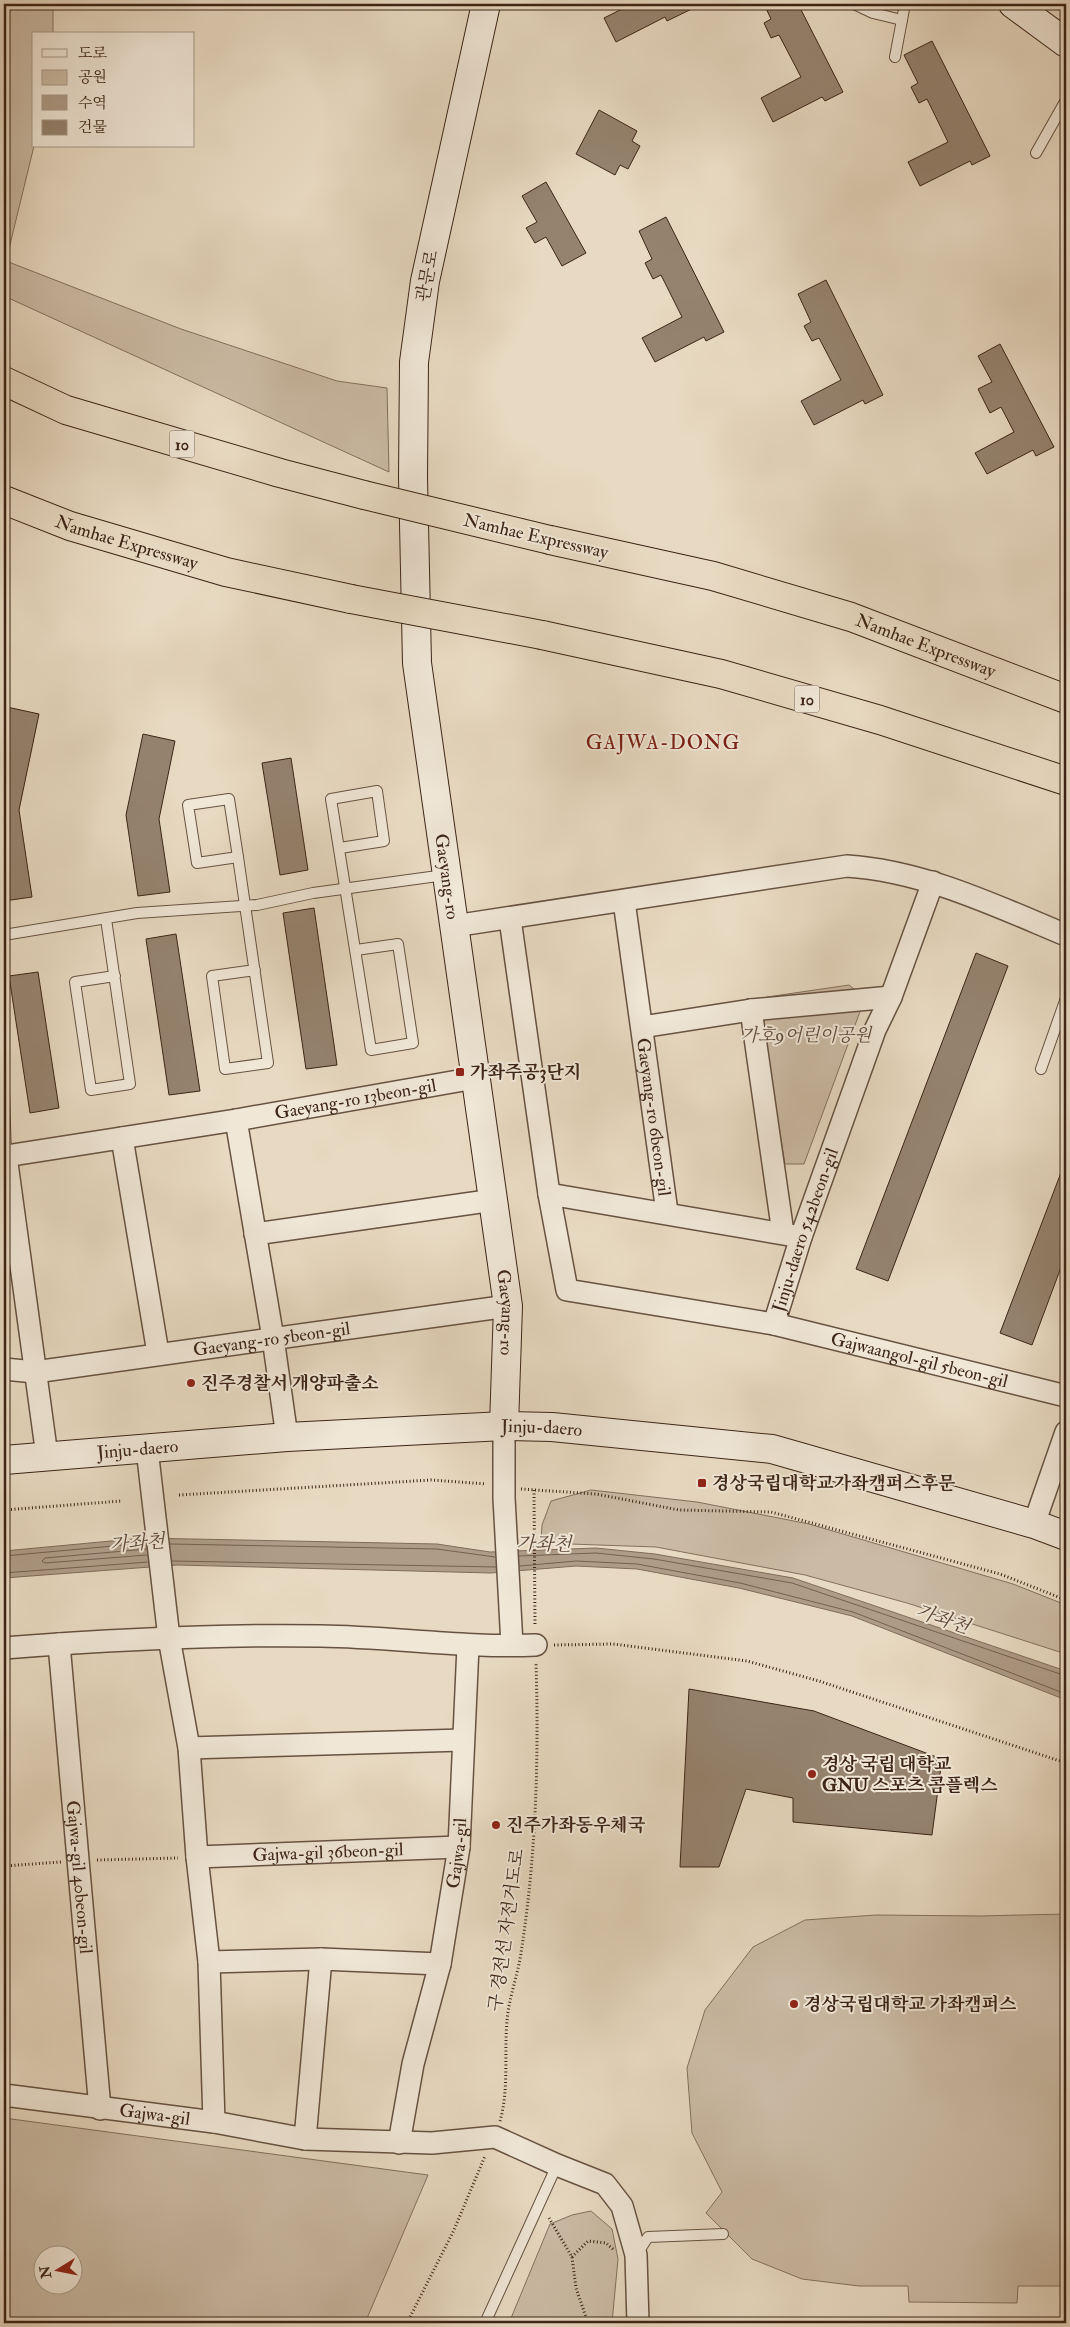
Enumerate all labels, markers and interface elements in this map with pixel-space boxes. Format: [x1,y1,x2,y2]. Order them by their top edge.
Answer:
legend [32,32,195,148]
text: 도로 [78,44,107,63]
text: 공원 [78,68,107,87]
text: 수역 [78,94,107,113]
text: 건물 [78,118,107,137]
street label: 관문로 [411,248,444,304]
road number: 10 [170,430,194,458]
street label: Namhae Expressway [461,509,612,565]
street label: Namhae Expressway [52,510,202,575]
street label: Namhae Expressway [852,609,1000,684]
road number: 10 [794,686,820,712]
district label: GAJWA-DONG [586,730,740,755]
street label: Gaeyang-ro [429,832,464,921]
park label: 가호9어린이공원 [741,1024,873,1047]
street label: Gaeyang-ro 6beon-gil [631,1036,676,1198]
place label: 가좌주공3단지 [470,1061,581,1084]
marker: 가좌주공3단지 [454,1066,466,1078]
street label: Gaeyang-ro 13beon-gil [273,1074,438,1125]
street label: Jinju-daero 542beon-gil [767,1145,844,1316]
street label: Gaeyang-ro [491,1268,519,1356]
street label: Gaeyang-ro 5beon-gil [192,1317,352,1362]
street label: Gajwaangol-gil 5beon-gil [828,1327,1011,1393]
place label: 진주경찰서 개양파출소 [201,1372,379,1395]
marker: 진주경찰서 개양파출소 [185,1377,197,1389]
street label: Jinju-daero [500,1415,584,1442]
street label: Jinju-daero [95,1435,179,1464]
place label: 경상국립대학교가좌캠퍼스후문 [712,1472,956,1495]
marker: 경상국립대학교가좌캠퍼스후문 [696,1477,708,1489]
water label: 가좌천 [109,1529,167,1557]
water label: 가좌천 [516,1532,573,1557]
water label: 가좌천 [913,1599,974,1640]
place label: 경상 국립 대학교 GNU 스포츠 콤플렉스 [822,1753,998,1797]
marker: 경상 국립 대학교 GNU 스포츠 콤플렉스 [806,1768,818,1780]
street label: Gajwa-gil 40beon-gil [61,1799,97,1955]
place label: 진주가좌동우체국 [506,1814,646,1837]
street label: Gajwa-gil [441,1817,472,1890]
marker: 진주가좌동우체국 [490,1819,502,1831]
street label: Gajwa-gil 36beon-gil [252,1838,404,1867]
street label: 구 경전선 자전거도로 [484,1847,529,2013]
place label: 경상국립대학교 가좌캠퍼스 [804,1993,1017,2016]
marker: 경상국립대학교 가좌캠퍼스 [788,1998,800,2010]
street label: Gajwa-gil [118,2099,192,2131]
north arrow [32,2244,82,2294]
text: N [36,2264,55,2281]

